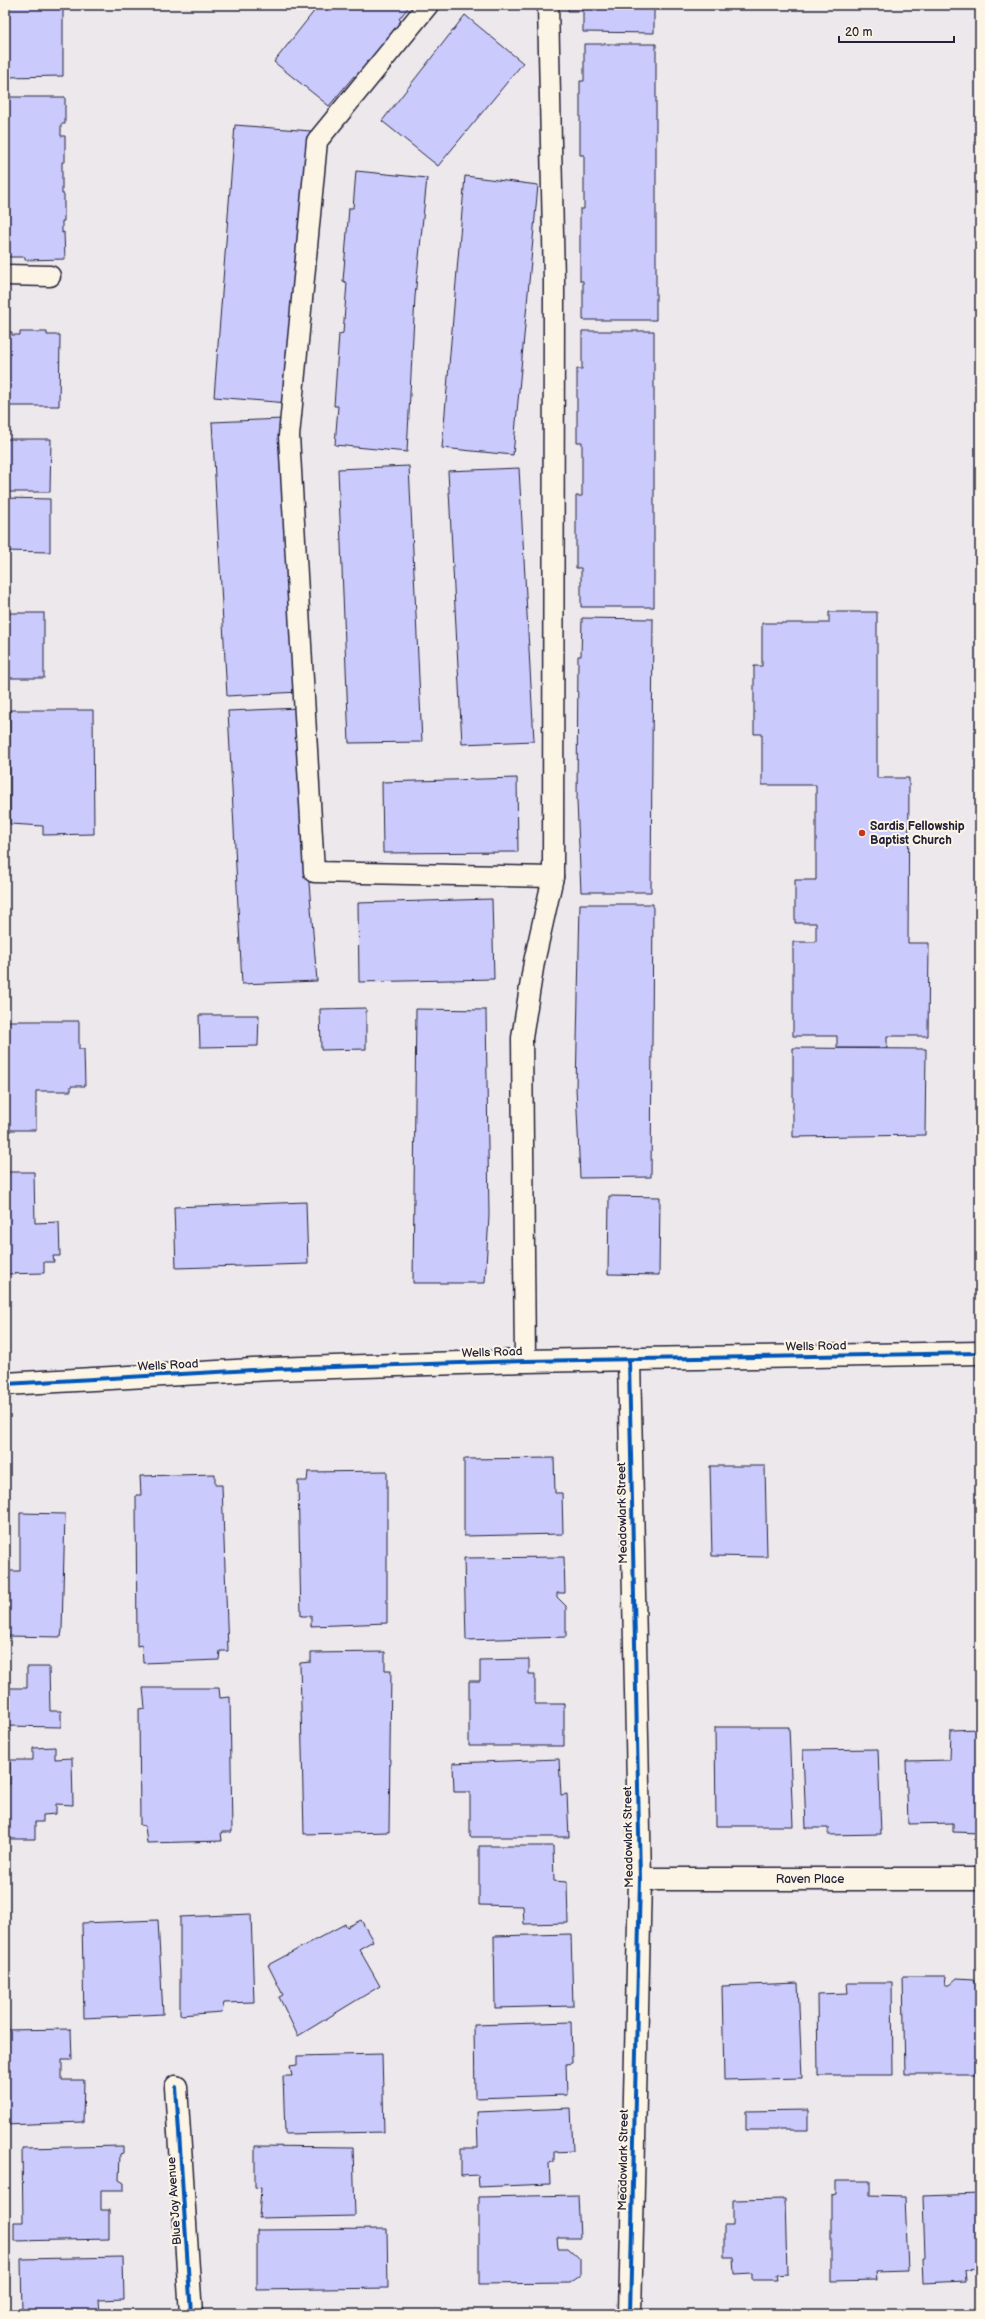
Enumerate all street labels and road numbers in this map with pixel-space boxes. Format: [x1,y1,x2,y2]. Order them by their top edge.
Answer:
street label: Wells Road [785,1338,847,1355]
street label: Wells Road [461,1344,523,1361]
street label: Wells Road [137,1356,199,1375]
street label: Meadowlark Street [614,1462,631,1564]
street label: Meadowlark Street [620,1786,637,1888]
street label: Raven Place [776,1872,844,1887]
street label: Meadowlark Street [615,2109,632,2211]
street label: Blue Jay Avenue [164,2156,185,2246]

